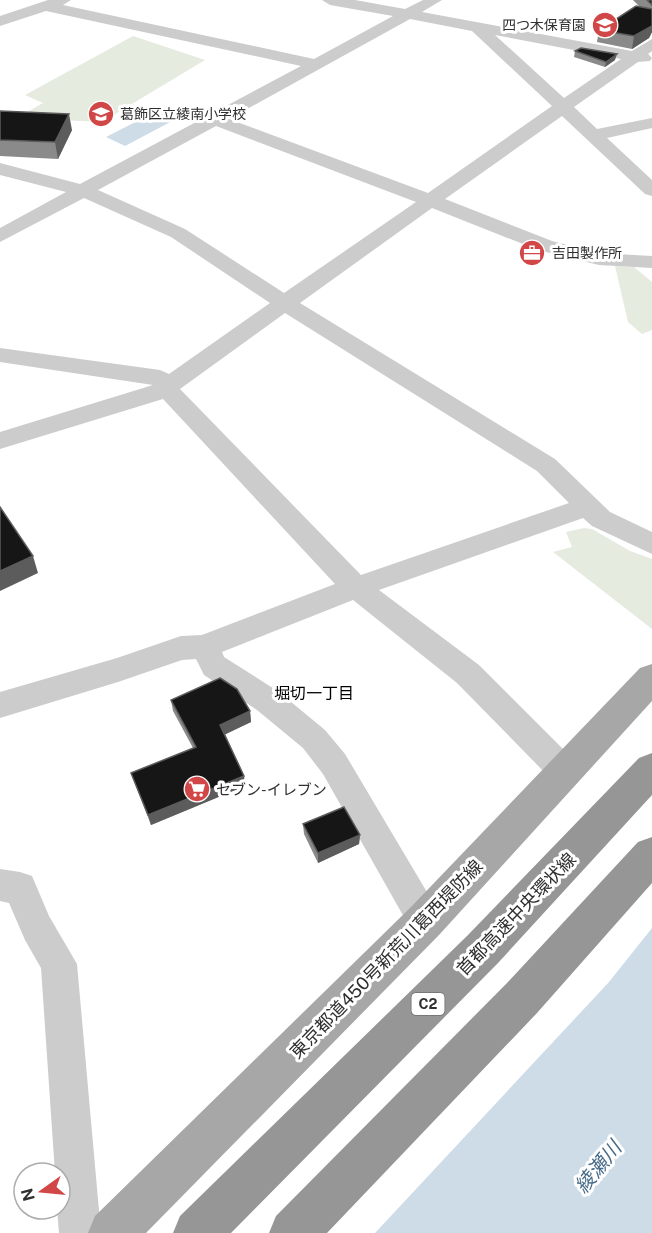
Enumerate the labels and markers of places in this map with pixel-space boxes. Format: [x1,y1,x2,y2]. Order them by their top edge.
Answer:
school or university icon: 四つ木保育園 [590,10,620,40]
place label: 四つ木保育園 [502,17,586,33]
school or university icon: 葛飾区立綾南小学校 [86,99,116,129]
place label: 葛飾区立綾南小学校 [120,106,246,122]
office icon: 吉田製作所 [517,238,547,268]
place label: 吉田製作所 [552,245,622,261]
supermarket icon: セブン-イレブン [182,774,212,804]
place label: セブン-イレブン [216,781,327,798]

